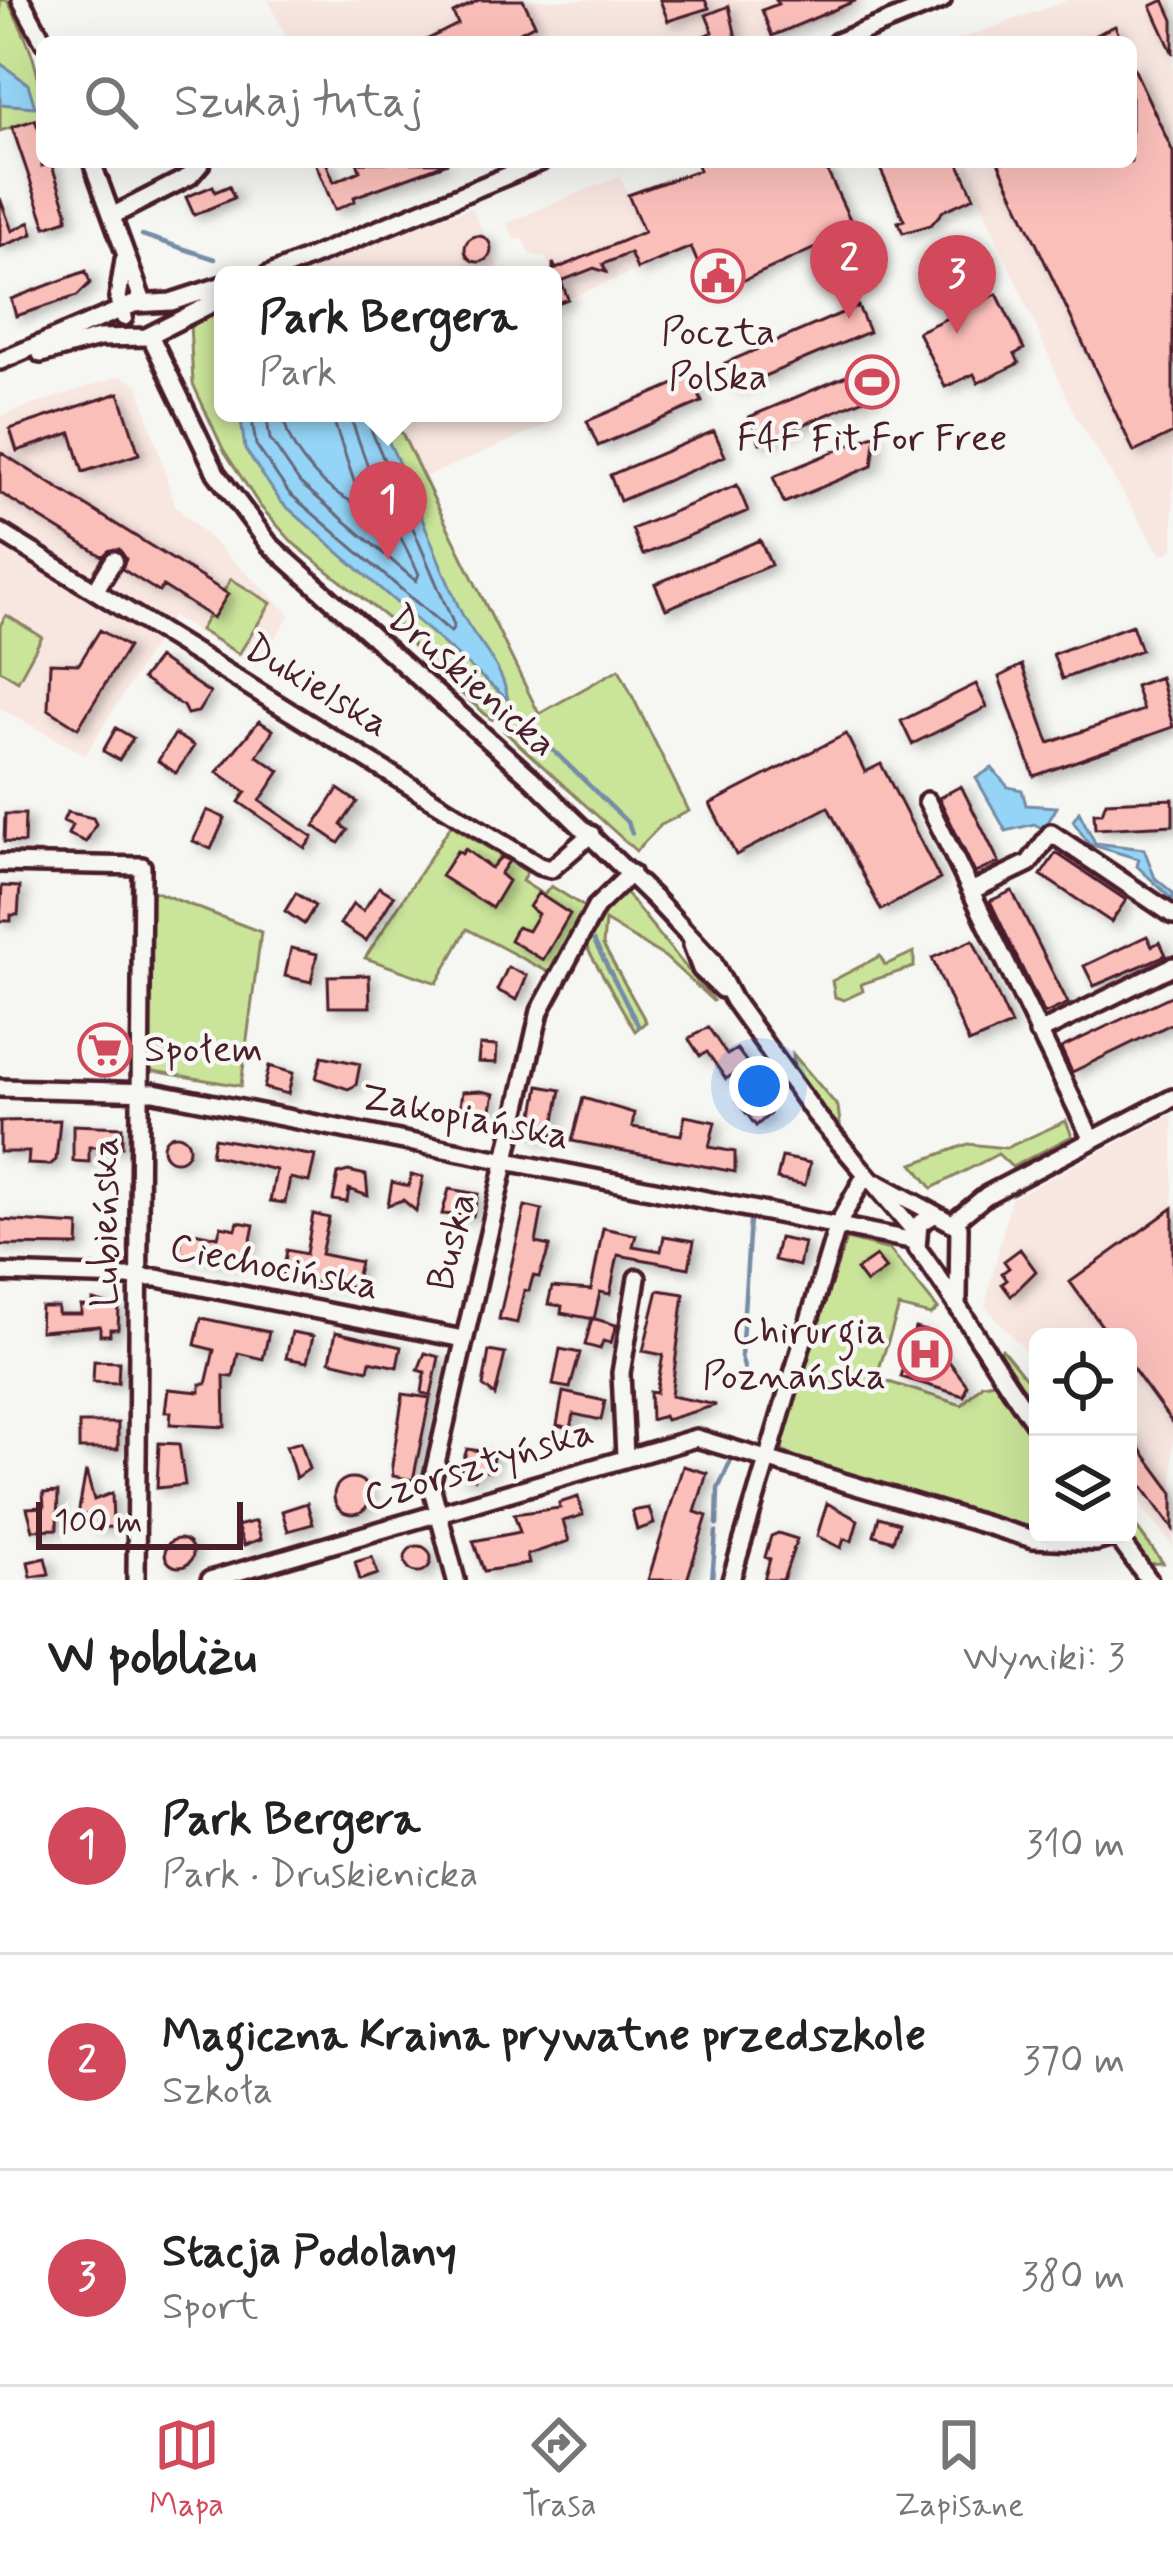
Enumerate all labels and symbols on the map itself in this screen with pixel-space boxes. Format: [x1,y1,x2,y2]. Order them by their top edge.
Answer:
pin: 2 [810,220,888,319]
pin: 3 [918,235,996,334]
public building icon: Poczta Polska [690,248,746,304]
place label: Poczta Polska [661,308,775,404]
sports icon: F4F Fit For Free [844,354,900,410]
place label: F4F Fit For Free [737,414,1007,465]
pin: 1 [349,461,427,560]
street label: Druskienicka [376,594,566,770]
street label: Dukielska [234,624,398,750]
supermarket icon: Społem [77,1022,133,1078]
place label: Społem [144,1025,263,1076]
your location [729,1056,789,1116]
street label: Zakopiańska [356,1073,574,1163]
street label: Lubieńska [81,1137,132,1307]
street label: Buska [416,1188,490,1296]
street label: Ciechocińska [165,1223,383,1313]
place label: Chirurgia Poznańska [702,1307,886,1403]
hospital icon: Chirurgia Poznańska [897,1326,953,1382]
street label: Czorsztyńska [358,1407,600,1525]
scale bar [36,1496,243,1549]

